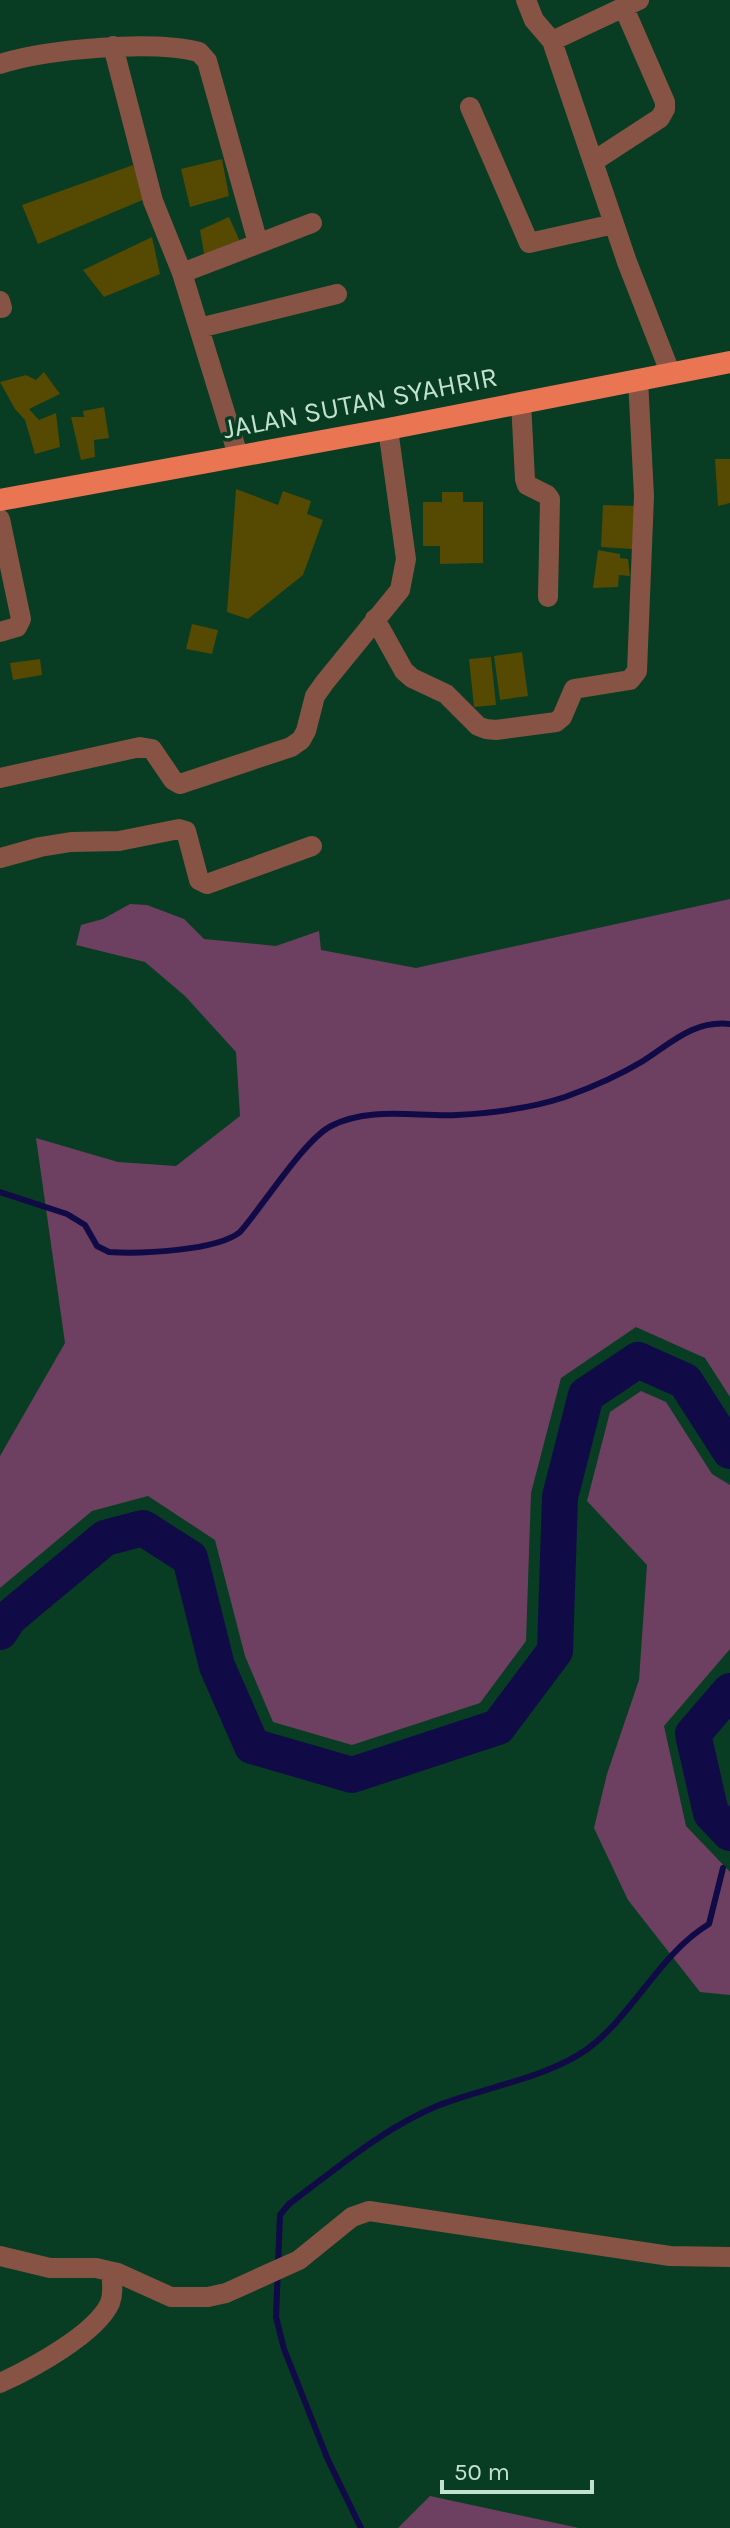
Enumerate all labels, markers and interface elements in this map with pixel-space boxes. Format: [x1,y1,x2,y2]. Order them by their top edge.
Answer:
street label: JALAN SUTAN SYAHRIR [220,360,500,445]
scale bar [442,2444,592,2494]
text: 50 m [454,2458,510,2486]

